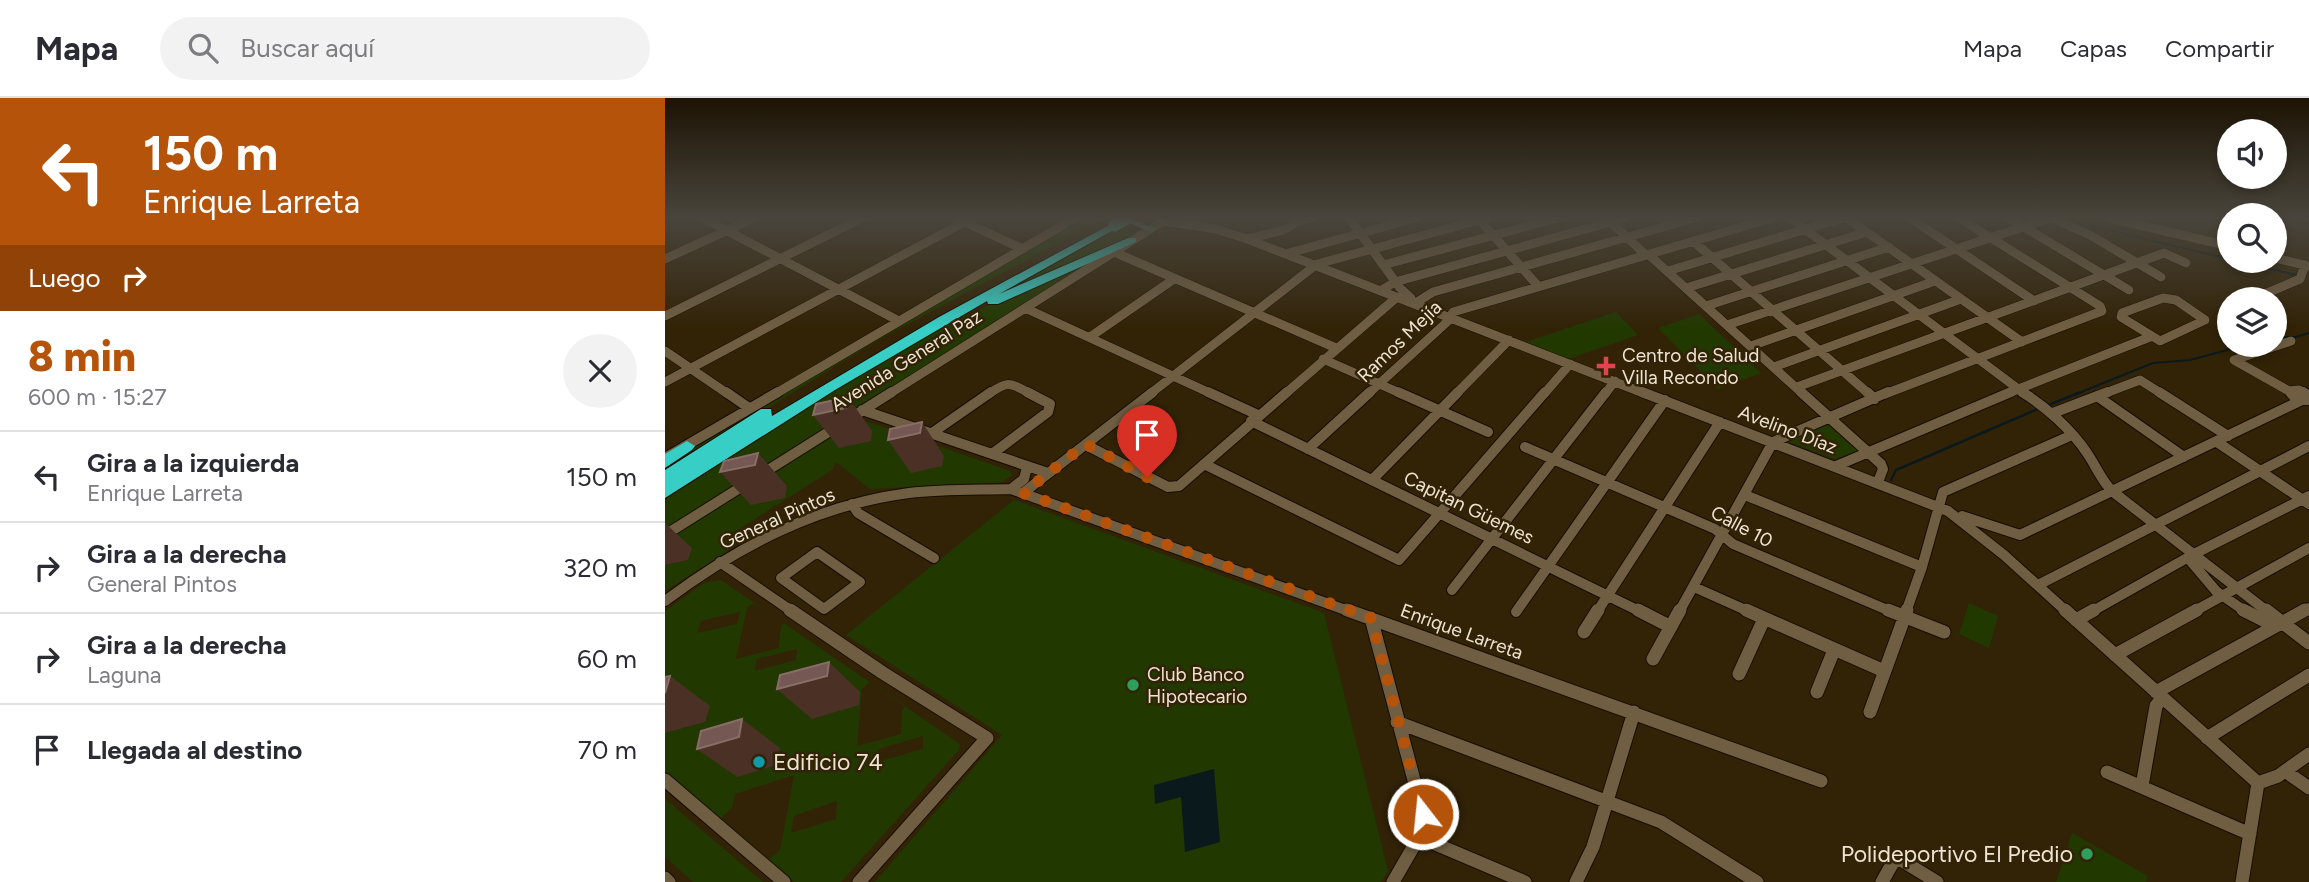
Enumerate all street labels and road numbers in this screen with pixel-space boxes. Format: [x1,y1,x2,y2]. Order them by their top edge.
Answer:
street label: Ramos Mejía [1353,296,1446,387]
street label: Avenida General Paz [826,305,986,416]
street label: Avelino Díaz [1735,400,1841,459]
street label: Capitan Güemes [1400,466,1538,549]
street label: General Pintos [716,483,839,554]
street label: Calle 10 [1707,501,1777,552]
street label: Enrique Larreta [1397,599,1526,664]

